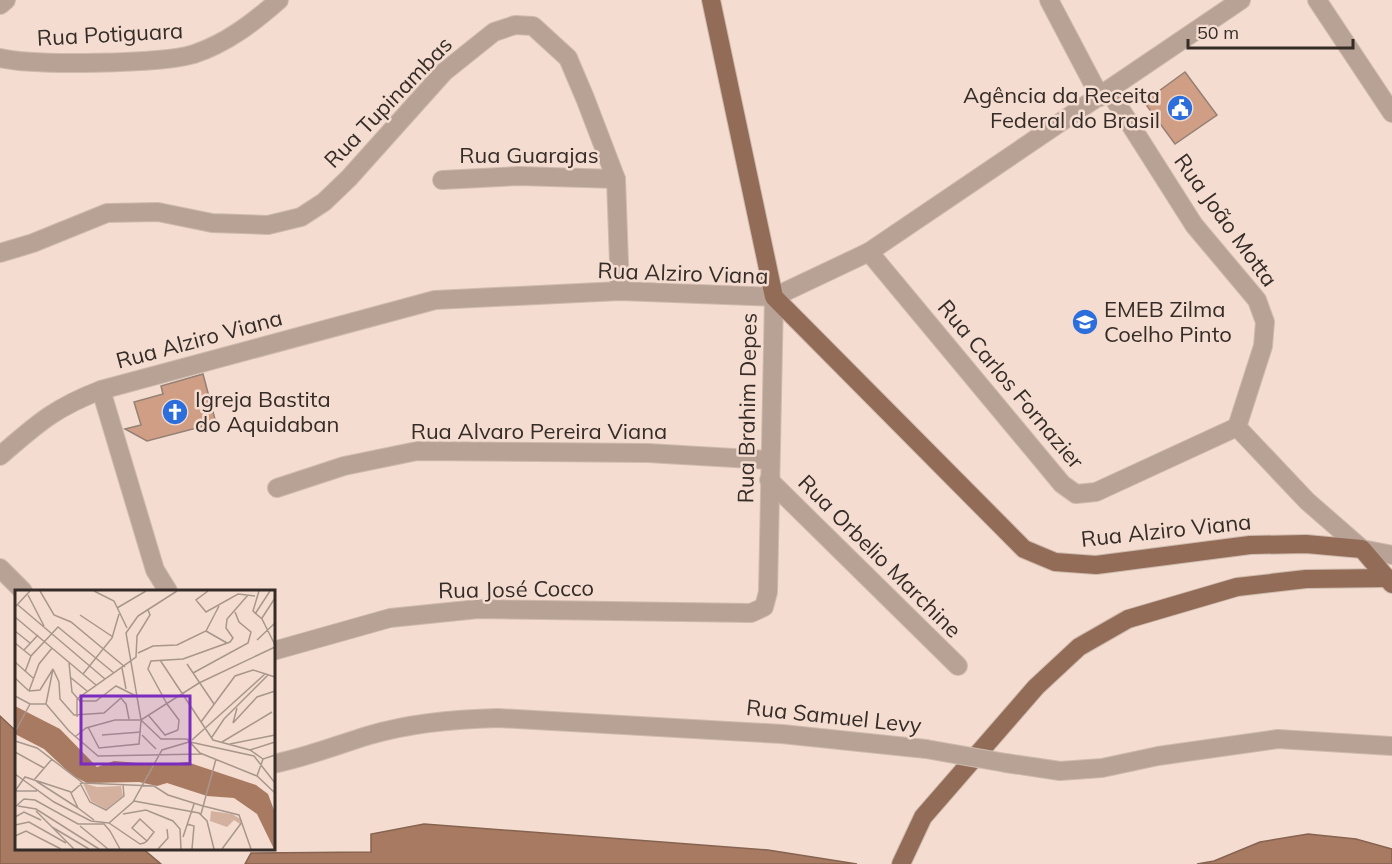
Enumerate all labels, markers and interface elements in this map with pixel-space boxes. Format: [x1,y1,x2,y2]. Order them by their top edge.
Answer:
scale bar [1188,12,1353,50]
street label: Rua Potiguara [36,16,184,52]
text: 50 m [1197,21,1239,44]
street label: Rua Tupinambas [318,30,458,174]
place label: Agência da Receita Federal do Brasil [963,81,1160,134]
public building icon: Agência da Receita Federal do Brasil [1165,93,1195,123]
street label: Rua Guarajas [459,141,599,169]
street label: Rua João Motta [1168,148,1284,292]
street label: Rua Alziro Viana [597,256,769,290]
street label: Rua Carlos Fornazier [932,294,1090,474]
place label: EMEB Zilma Coelho Pinto [1104,295,1232,348]
street label: Rua Alziro Viana [113,303,285,375]
school or university icon: EMEB Zilma Coelho Pinto [1070,307,1100,337]
street label: Rua Brahim Depes [731,312,763,504]
place label: Igreja Bastita do Aquidaban [195,385,339,438]
church icon: Igreja Bastita do Aquidaban [160,397,190,427]
street label: Rua Alvaro Pereira Viana [411,417,667,445]
street label: Rua Orbelio Marchine [792,468,968,644]
street label: Rua Alziro Viana [1080,507,1252,553]
street label: Rua José Cocco [438,574,594,604]
inset map [15,590,274,849]
street label: Rua Samuel Levy [745,693,923,739]

